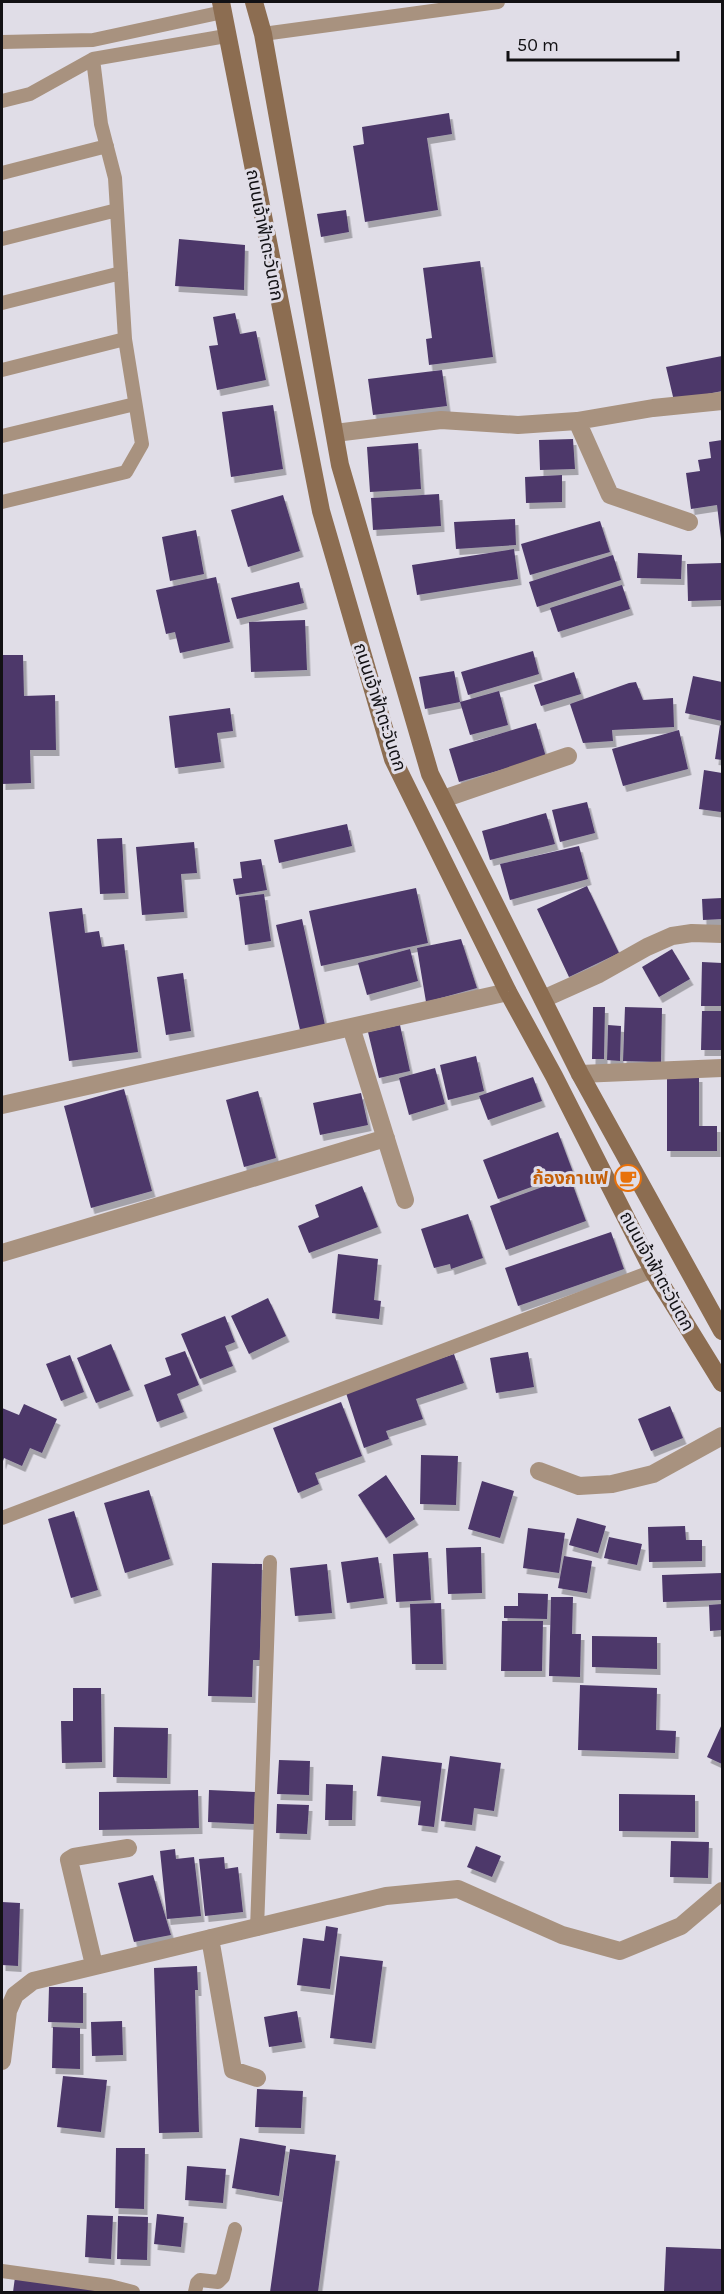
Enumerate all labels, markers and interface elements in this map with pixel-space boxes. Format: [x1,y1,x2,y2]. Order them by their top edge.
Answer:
scale bar [508,24,678,62]
text: 50 m [517,34,559,56]
street label: ถนนเจ้าฟ้าตะวันตก [241,167,289,303]
street label: ถนนเจ้าฟ้าตะวันตก [349,640,411,774]
cafe icon: ก้องกาแฟ [613,1163,643,1193]
place label: ก้องกาแฟ [533,1167,608,1189]
street label: ถนนเจ้าฟ้าตะวันตก [615,1207,699,1335]

